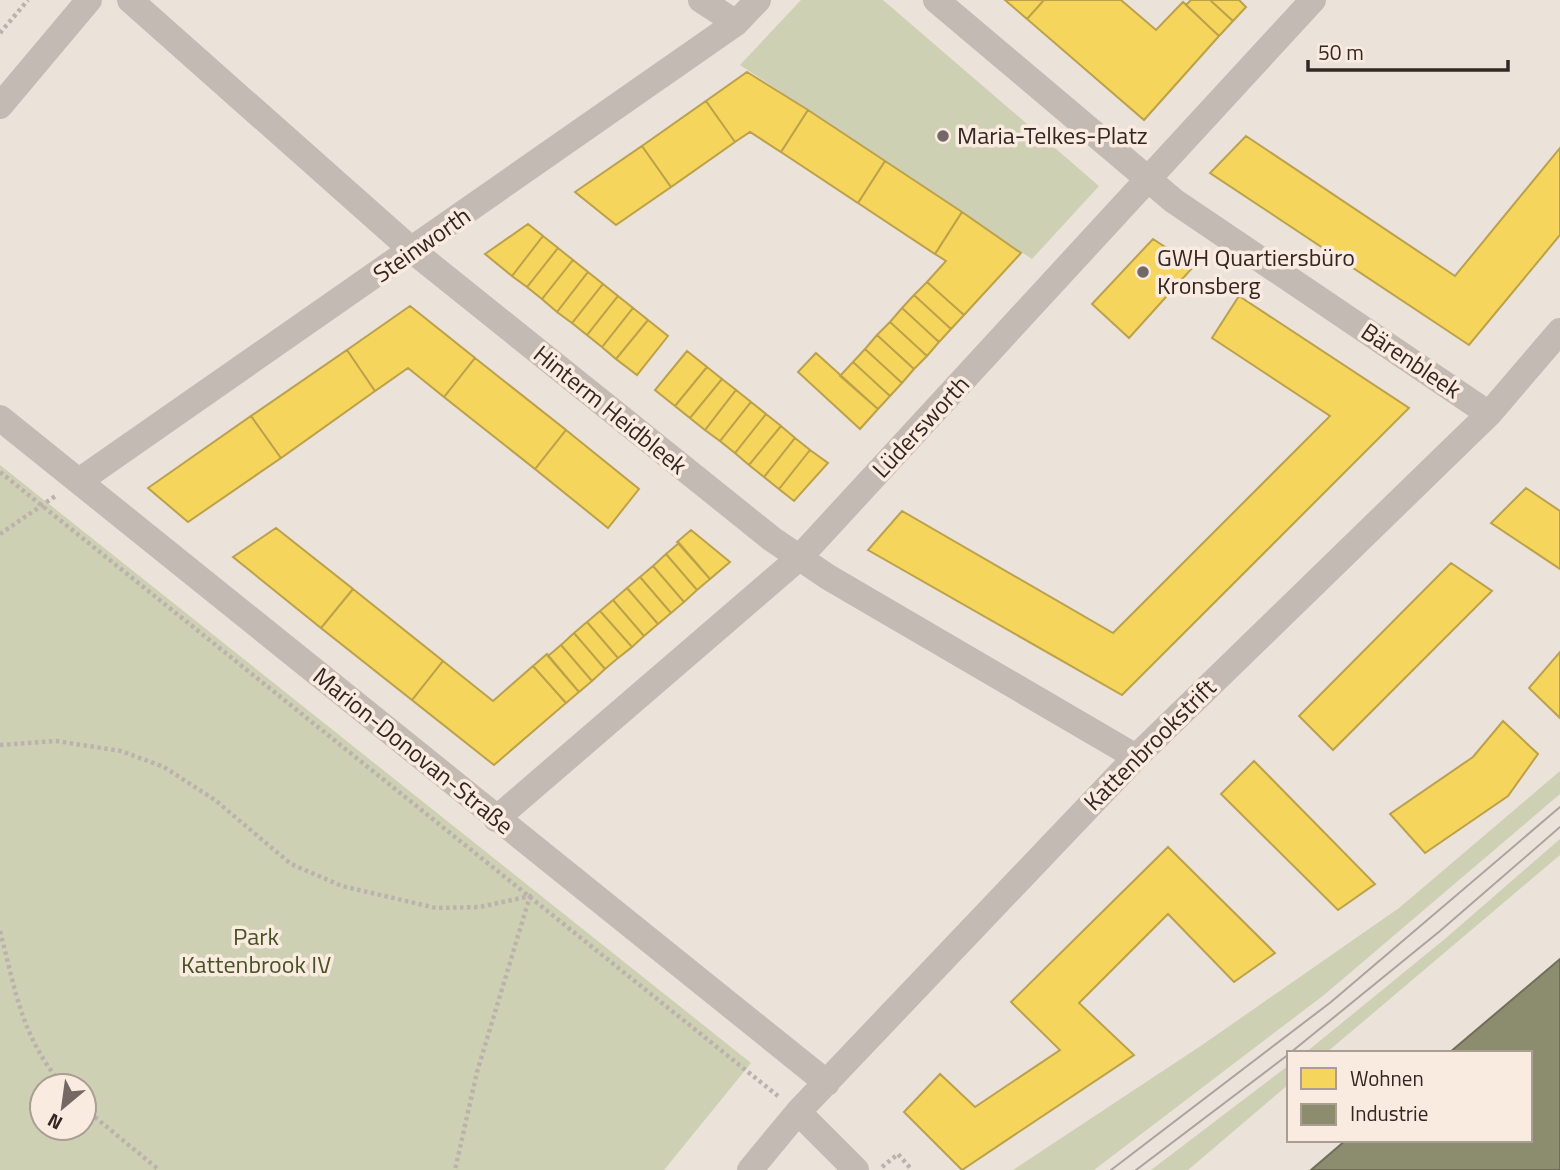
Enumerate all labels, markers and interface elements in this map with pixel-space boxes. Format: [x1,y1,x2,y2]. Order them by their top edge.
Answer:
scale bar [1308,28,1508,72]
text: 50 m [1318,36,1364,68]
place label: Maria-Telkes-Platz [957,117,1148,153]
marker: Maria-Telkes-Platz [935,128,951,144]
street label: Steinworth [365,197,478,291]
place label: GWH Quartiersbüro Kronsberg [1157,239,1355,303]
marker: GWH Quartiersbüro Kronsberg [1135,264,1151,280]
street label: Bärenbleek [1354,313,1469,407]
street label: Hinterm Heidbleek [526,336,696,483]
street label: Lüdersworth [863,367,977,486]
street label: Marion-Donovan-Straße [306,658,522,843]
street label: Kattenbrookstrift [1075,669,1224,819]
park label: Park Kattenbrook IV [181,918,331,982]
legend [1287,1051,1532,1142]
text: Wohnen [1350,1062,1424,1094]
north arrow [28,1072,98,1142]
text: Industrie [1350,1097,1428,1129]
text: N [42,1106,67,1138]

